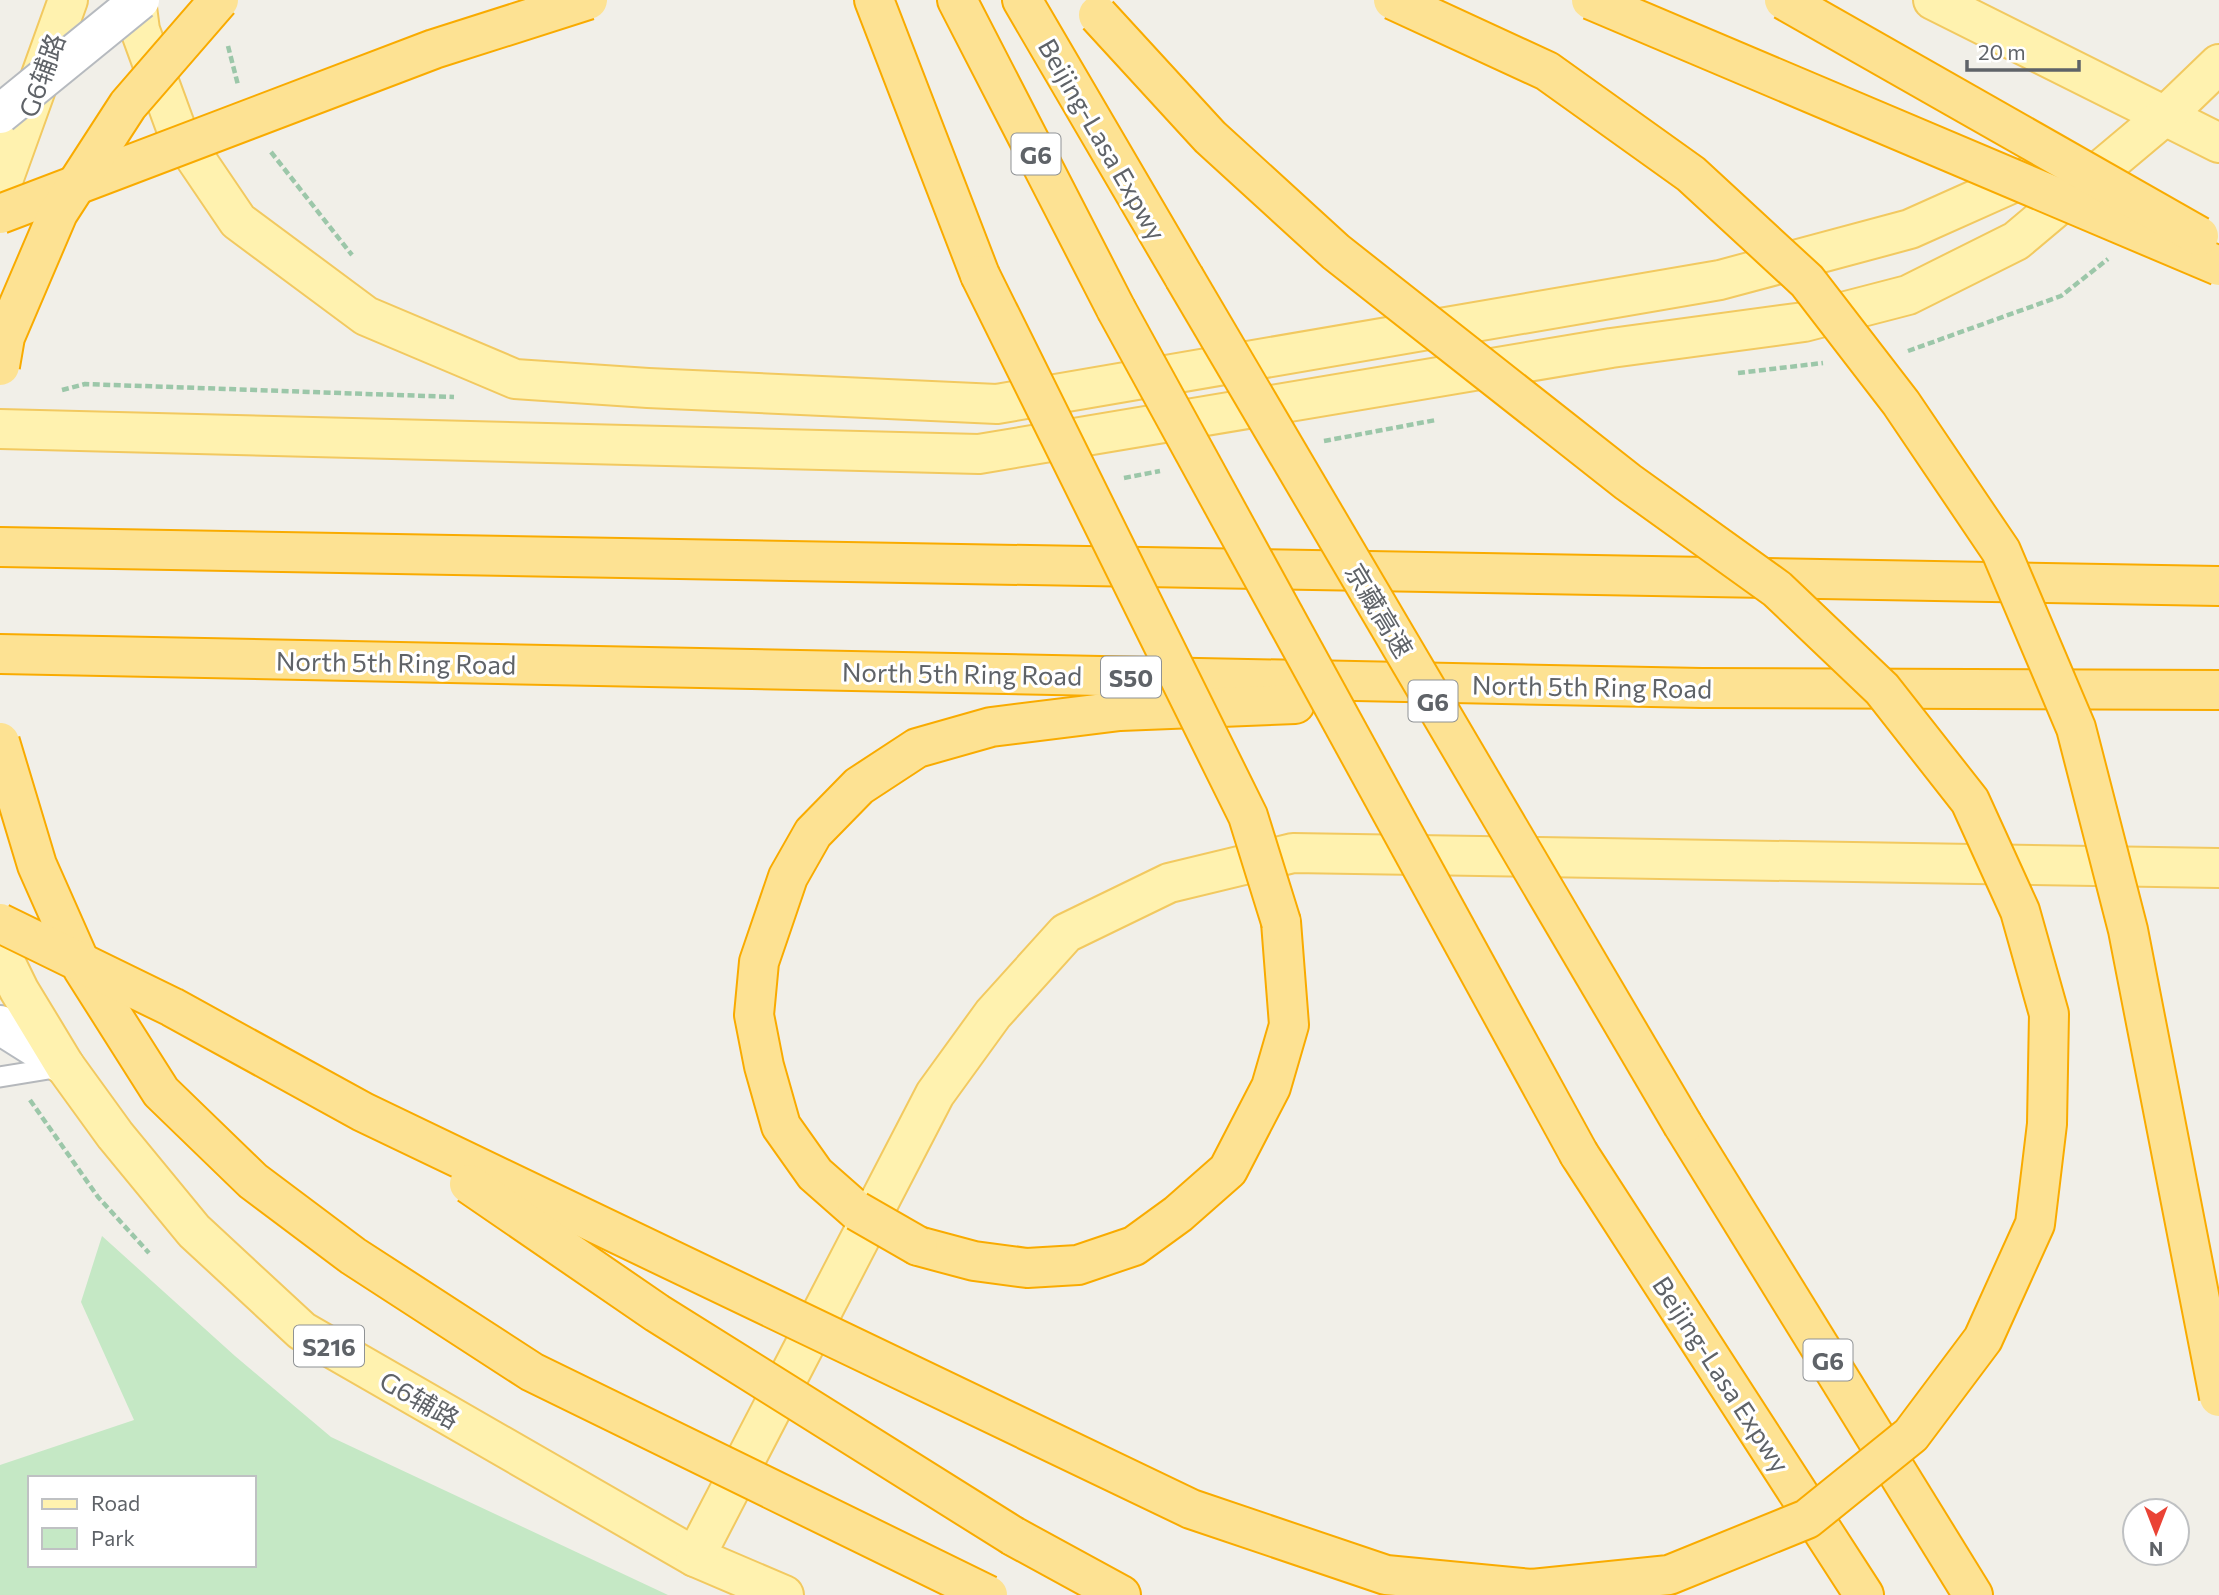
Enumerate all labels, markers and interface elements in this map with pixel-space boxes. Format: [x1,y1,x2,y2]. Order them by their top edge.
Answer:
scale bar [1967,28,2079,72]
street label: G6辅路 [12,29,70,121]
street label: Beijing-Lasa Expwy [1033,33,1173,245]
text: 20 m [1978,39,2026,64]
road number: G6 [1012,134,1060,174]
street label: 京藏高速 [1340,557,1420,663]
street label: North 5th Ring Road [276,644,516,680]
street label: North 5th Ring Road [842,655,1082,691]
road number: S50 [1101,656,1161,698]
street label: North 5th Ring Road [1472,668,1712,704]
road number: G6 [1408,680,1458,722]
street label: Beijing-Lasa Expwy [1647,1270,1797,1478]
road number: S216 [294,1326,364,1366]
road number: G6 [1804,1340,1853,1380]
street label: G6辅路 [375,1364,465,1434]
legend [28,1476,256,1567]
text: Road [91,1490,140,1515]
north arrow [2121,1497,2191,1567]
text: Park [91,1525,135,1550]
text: N [2149,1538,2163,1561]

